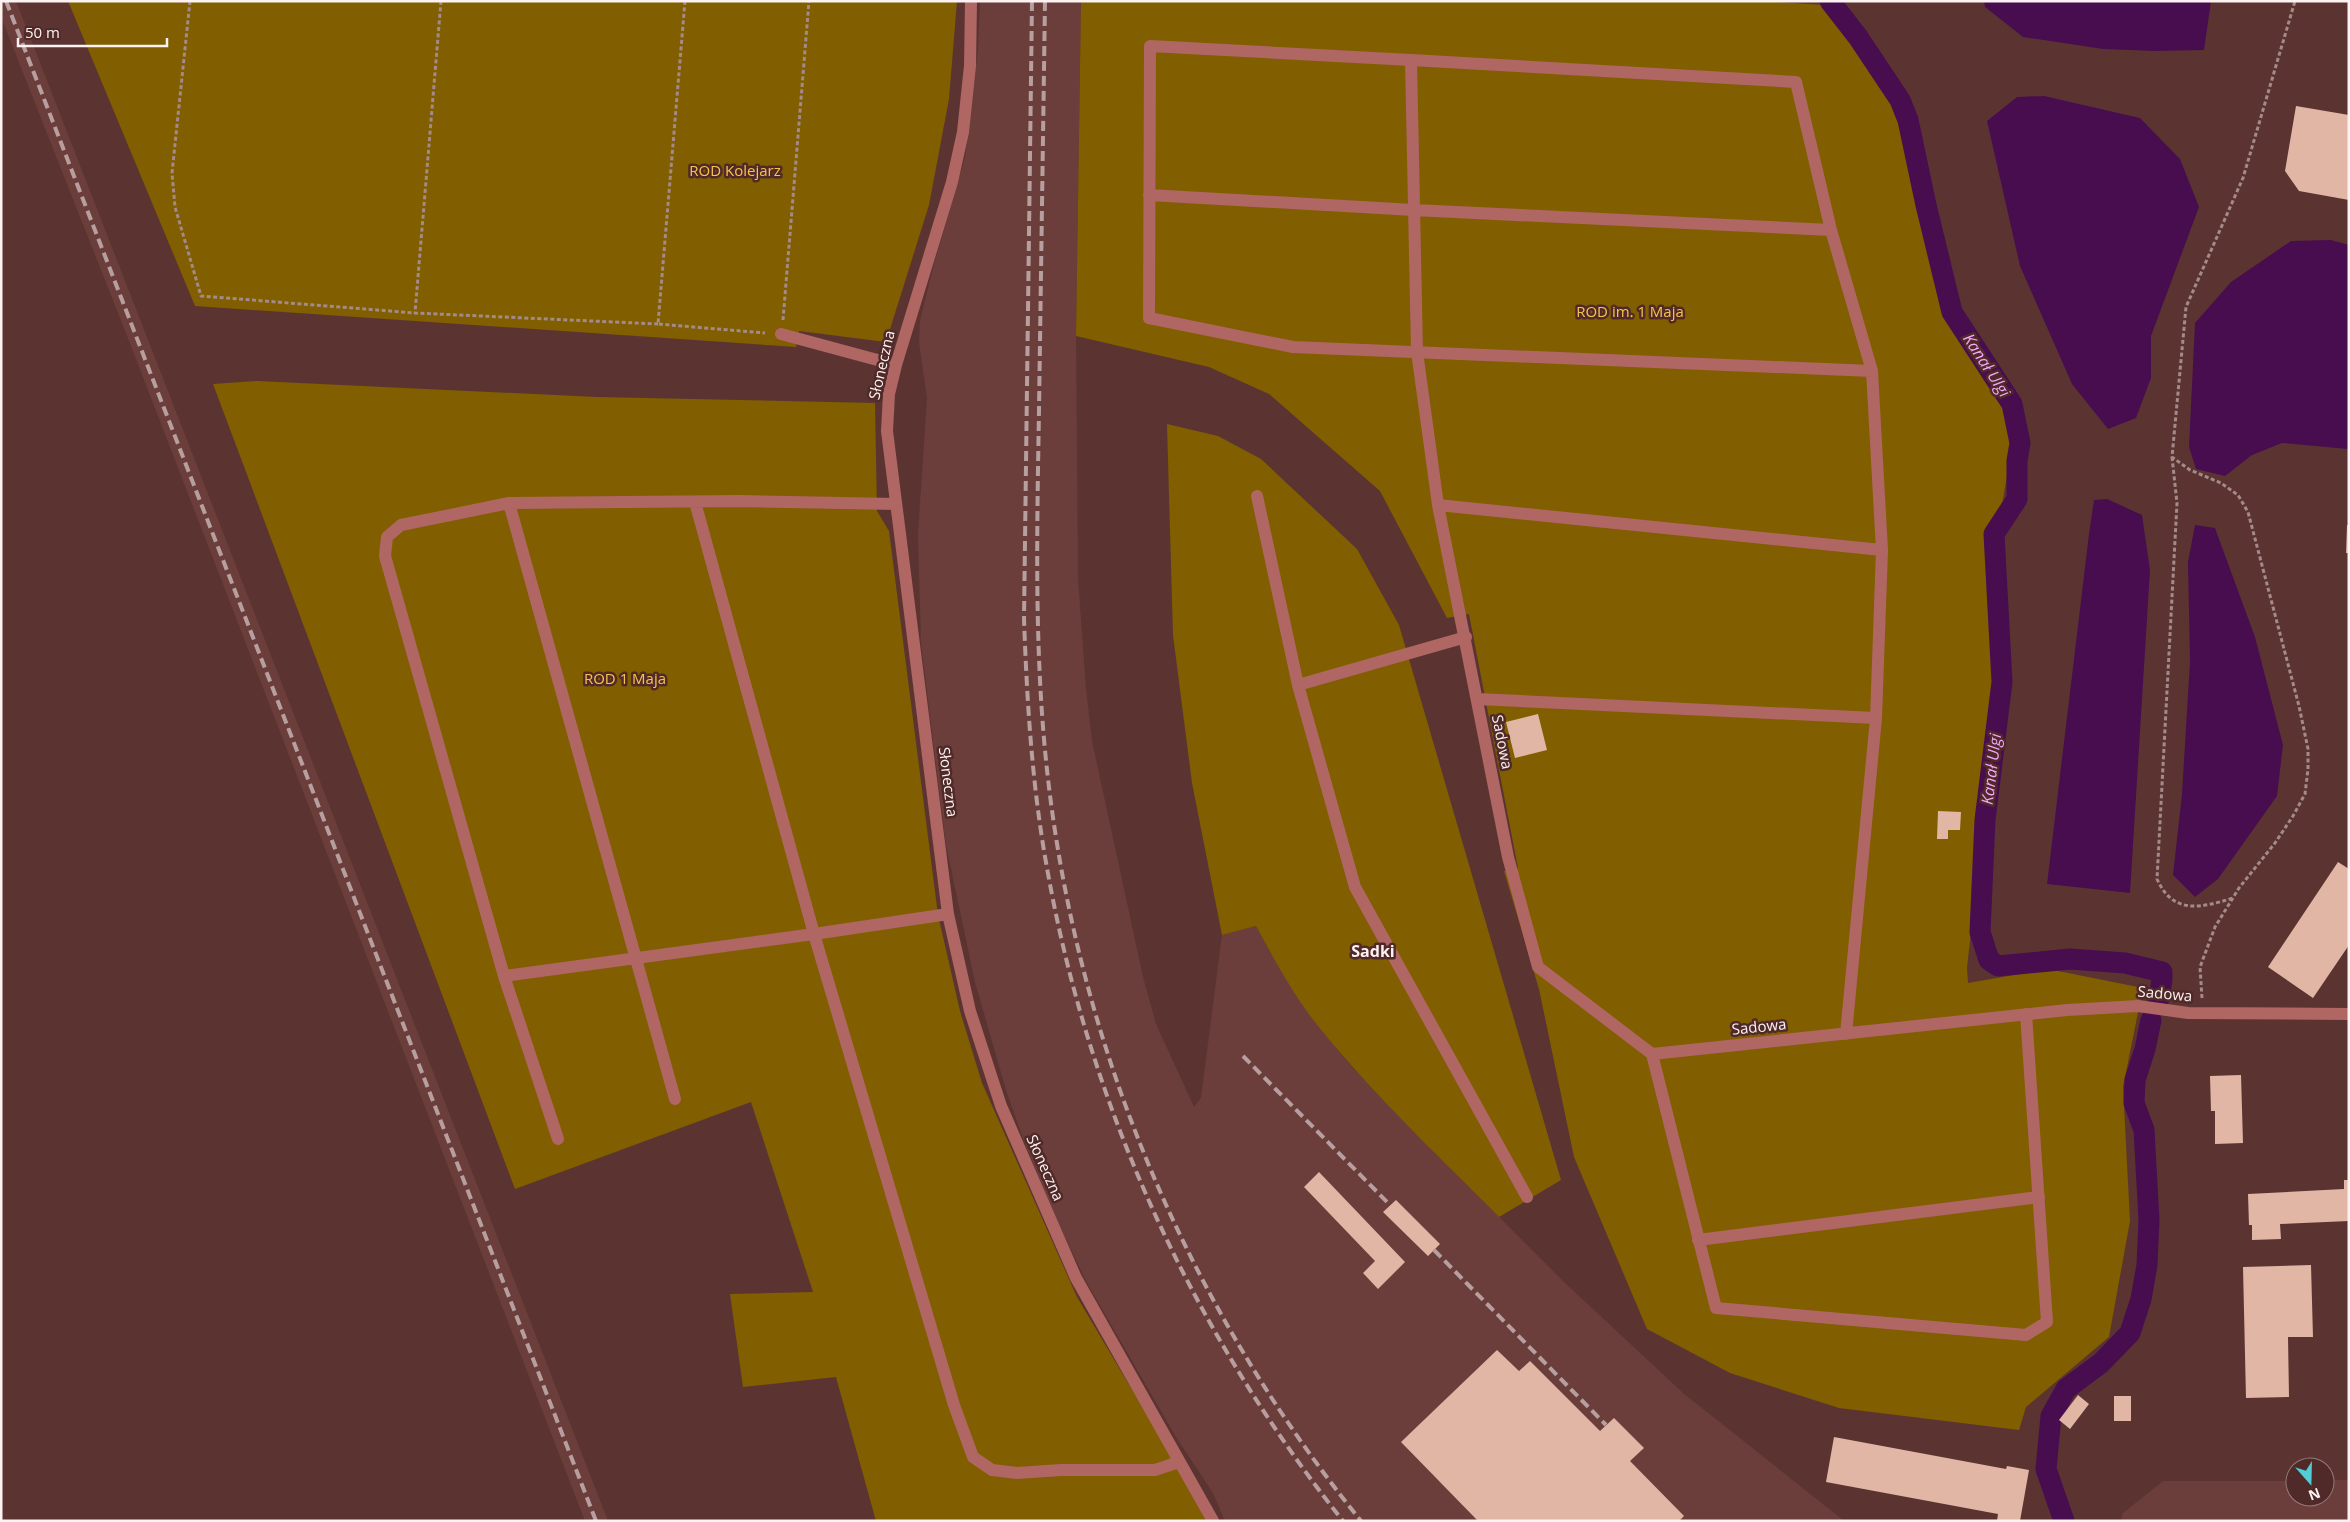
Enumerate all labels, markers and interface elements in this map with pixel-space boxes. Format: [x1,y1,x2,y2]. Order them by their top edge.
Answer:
scale bar [18,15,166,47]
text: 50 m [25,22,60,42]
park label: ROD Kolejarz [689,160,781,180]
park label: ROD im. 1 Maja [1576,301,1684,321]
street label: Słoneczna [863,328,899,401]
water label: Kanał Ulgi [1958,329,2016,402]
park label: ROD 1 Maja [584,668,666,688]
street label: Sadowa [1488,713,1518,771]
water label: Kanał Ulgi [1976,731,2006,806]
street label: Słoneczna [935,746,963,818]
district label: Sadki [1351,940,1395,962]
street label: Sadowa [2137,981,2193,1005]
street label: Sadowa [1731,1013,1787,1039]
street label: Słoneczna [1022,1131,1069,1204]
north arrow [2285,1457,2335,1507]
text: N [2306,1484,2323,1506]

